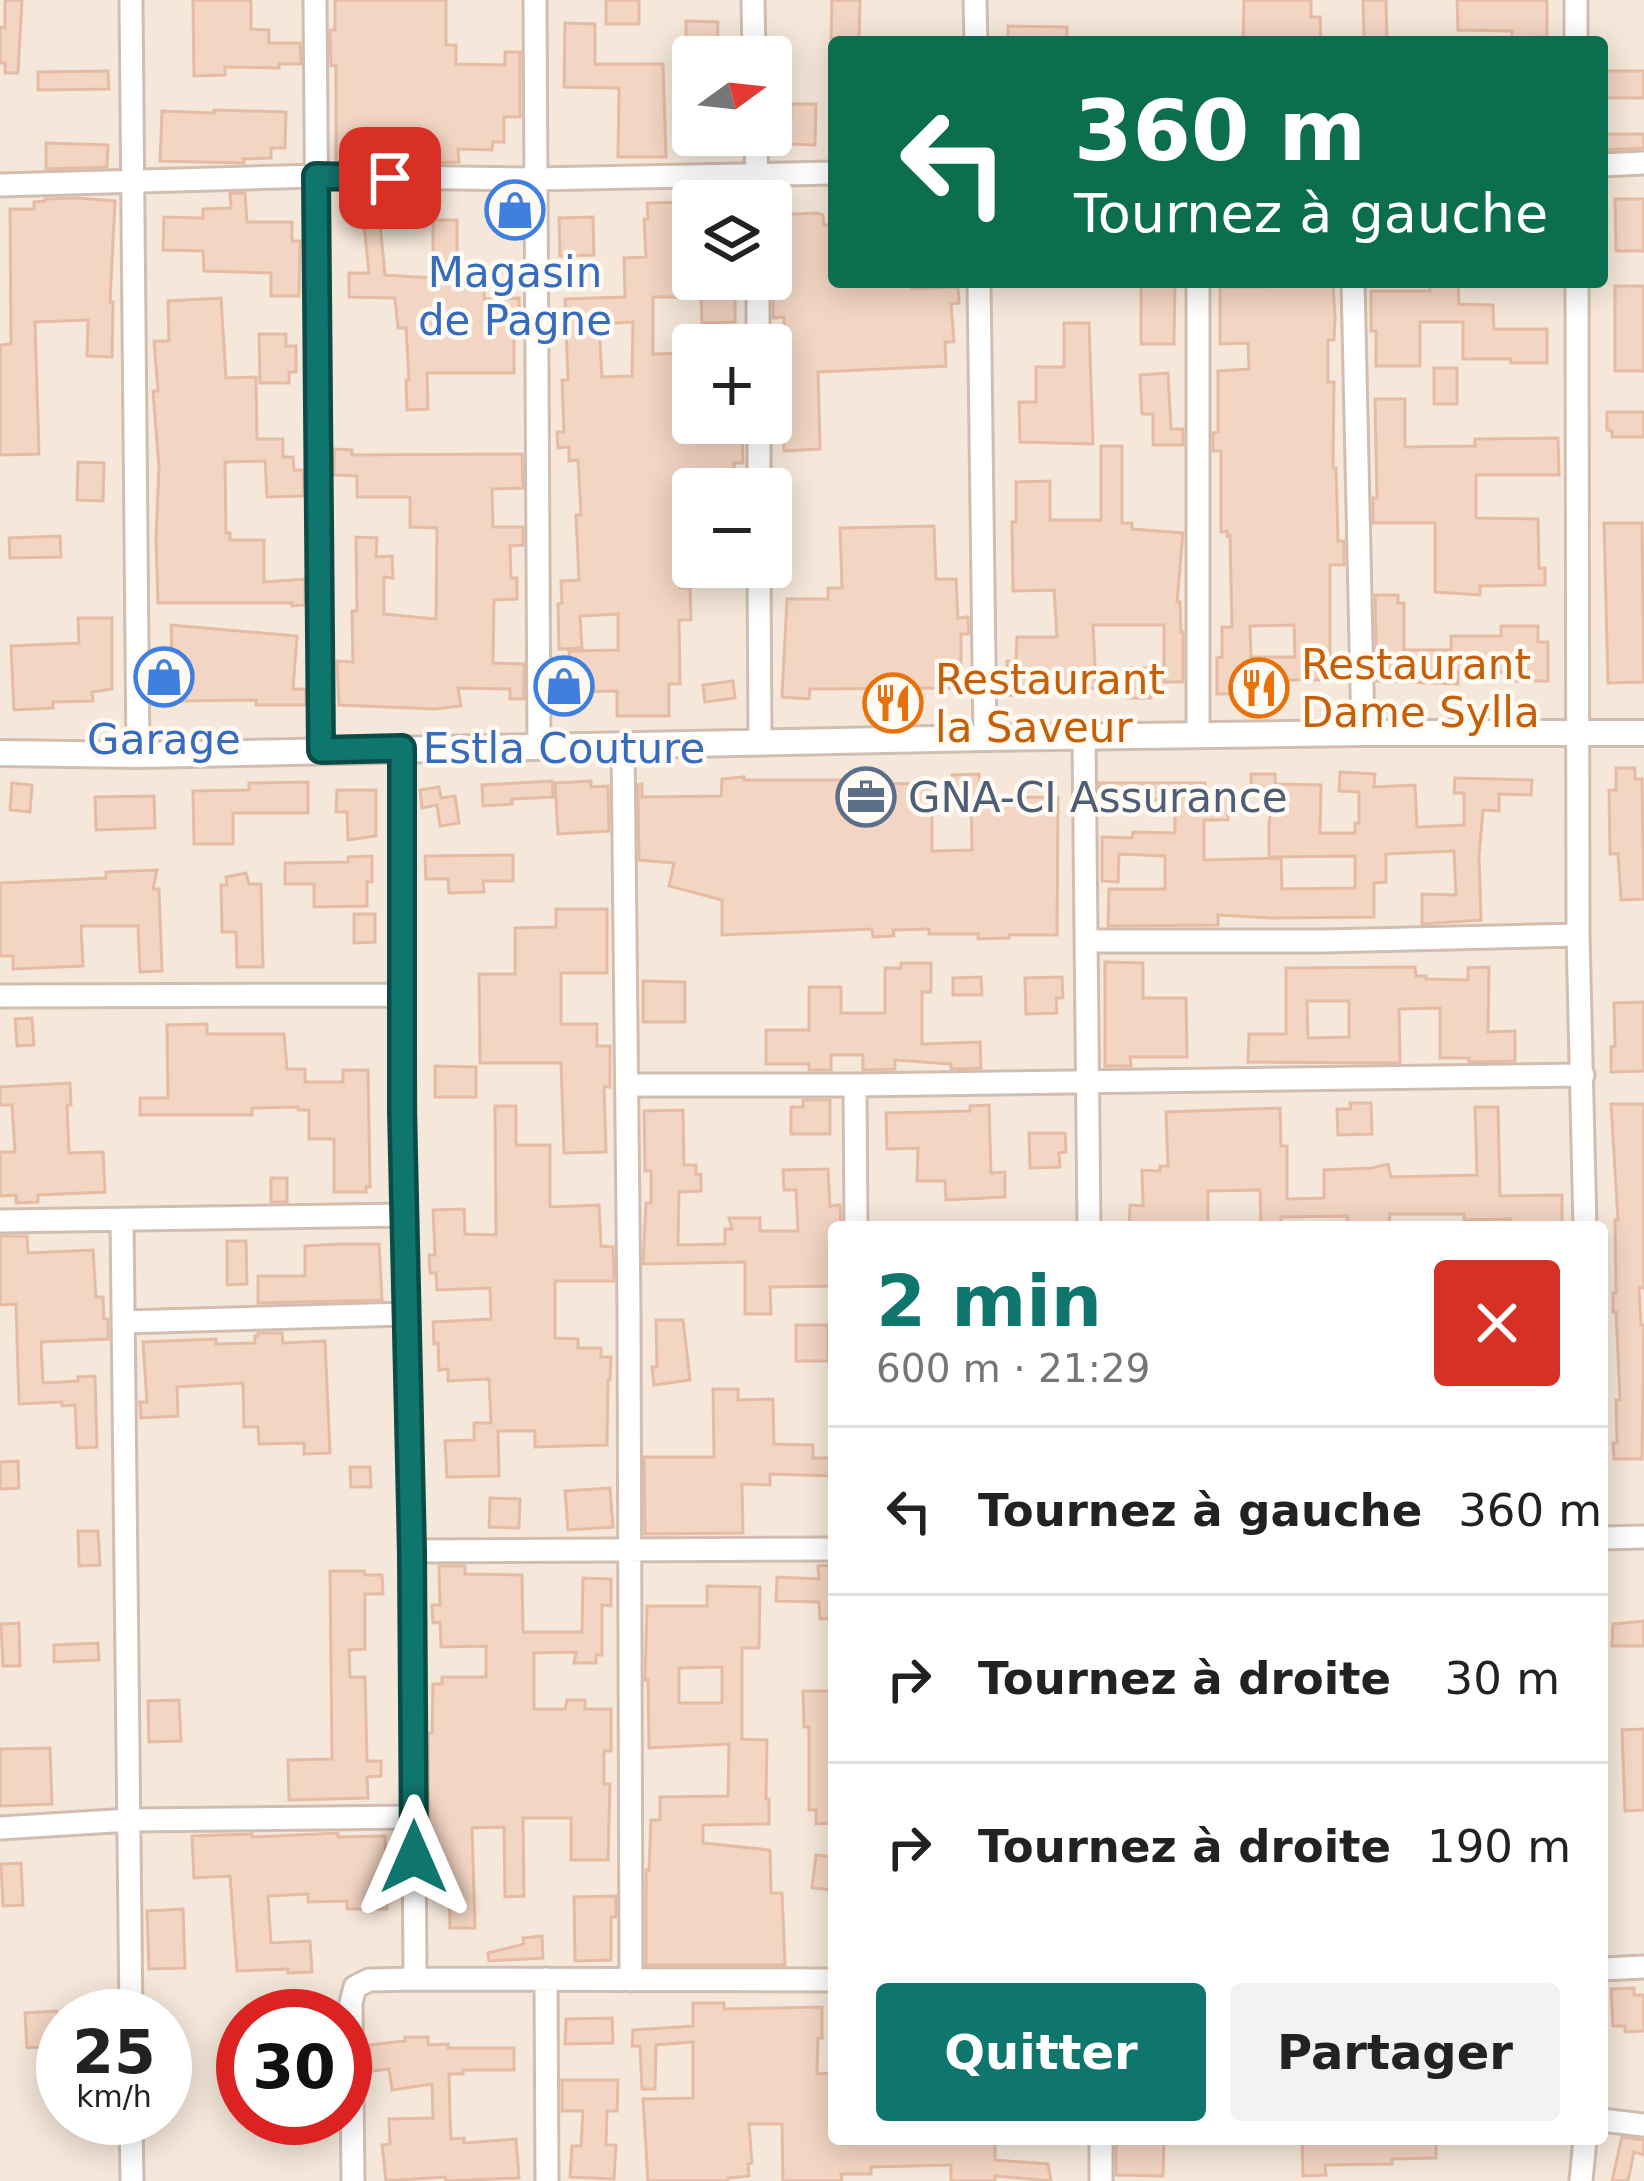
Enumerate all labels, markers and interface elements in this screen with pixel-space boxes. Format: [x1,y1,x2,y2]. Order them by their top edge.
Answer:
north arrow [672,36,792,156]
map controls [672,36,792,588]
text: 360 m [1074,82,1366,180]
icon: left [876,84,1032,240]
pin [339,127,441,229]
icon: arrive [357,145,423,211]
shop icon: Magasin de Pagne [484,179,546,241]
button: layers [672,180,792,300]
text: Tournez à gauche [1074,182,1548,245]
place label: Magasin de Pagne [418,248,612,345]
button: + [672,324,792,444]
button: − [672,468,792,588]
place label: Restaurant Dame Sylla [1301,640,1540,737]
shop icon: Garage [133,646,195,708]
shop icon: Estla Couture [533,655,595,717]
place label: Restaurant la Saveur [935,655,1165,752]
restaurant icon: Restaurant Dame Sylla [1228,657,1290,719]
restaurant icon: Restaurant la Saveur [862,672,924,734]
place label: Garage [87,715,241,764]
place label: Estla Couture [423,724,705,773]
office icon: GNA-CI Assurance [835,766,897,828]
place label: GNA-CI Assurance [908,773,1288,822]
text: 2 min [876,1259,1102,1343]
button: close [1434,1260,1560,1386]
text: 600 m · 21:29 [876,1346,1150,1391]
icon: left [876,1478,942,1544]
text: Tournez à gauche [978,1484,1422,1537]
text: 360 m [1458,1484,1602,1537]
icon: right [876,1646,942,1712]
text: Tournez à droite [978,1652,1391,1705]
text: 30 m [1445,1652,1560,1705]
position arrow [351,1794,477,1920]
icon: right [876,1814,942,1880]
text: Tournez à droite [978,1820,1391,1873]
text: 190 m [1427,1820,1571,1873]
button: Quitter [876,1983,1206,2121]
button: Partager [1230,1983,1560,2121]
speed limit sign: 30 [216,1989,372,2145]
text: 25 [72,2017,156,2087]
text: km/h [76,2079,152,2114]

